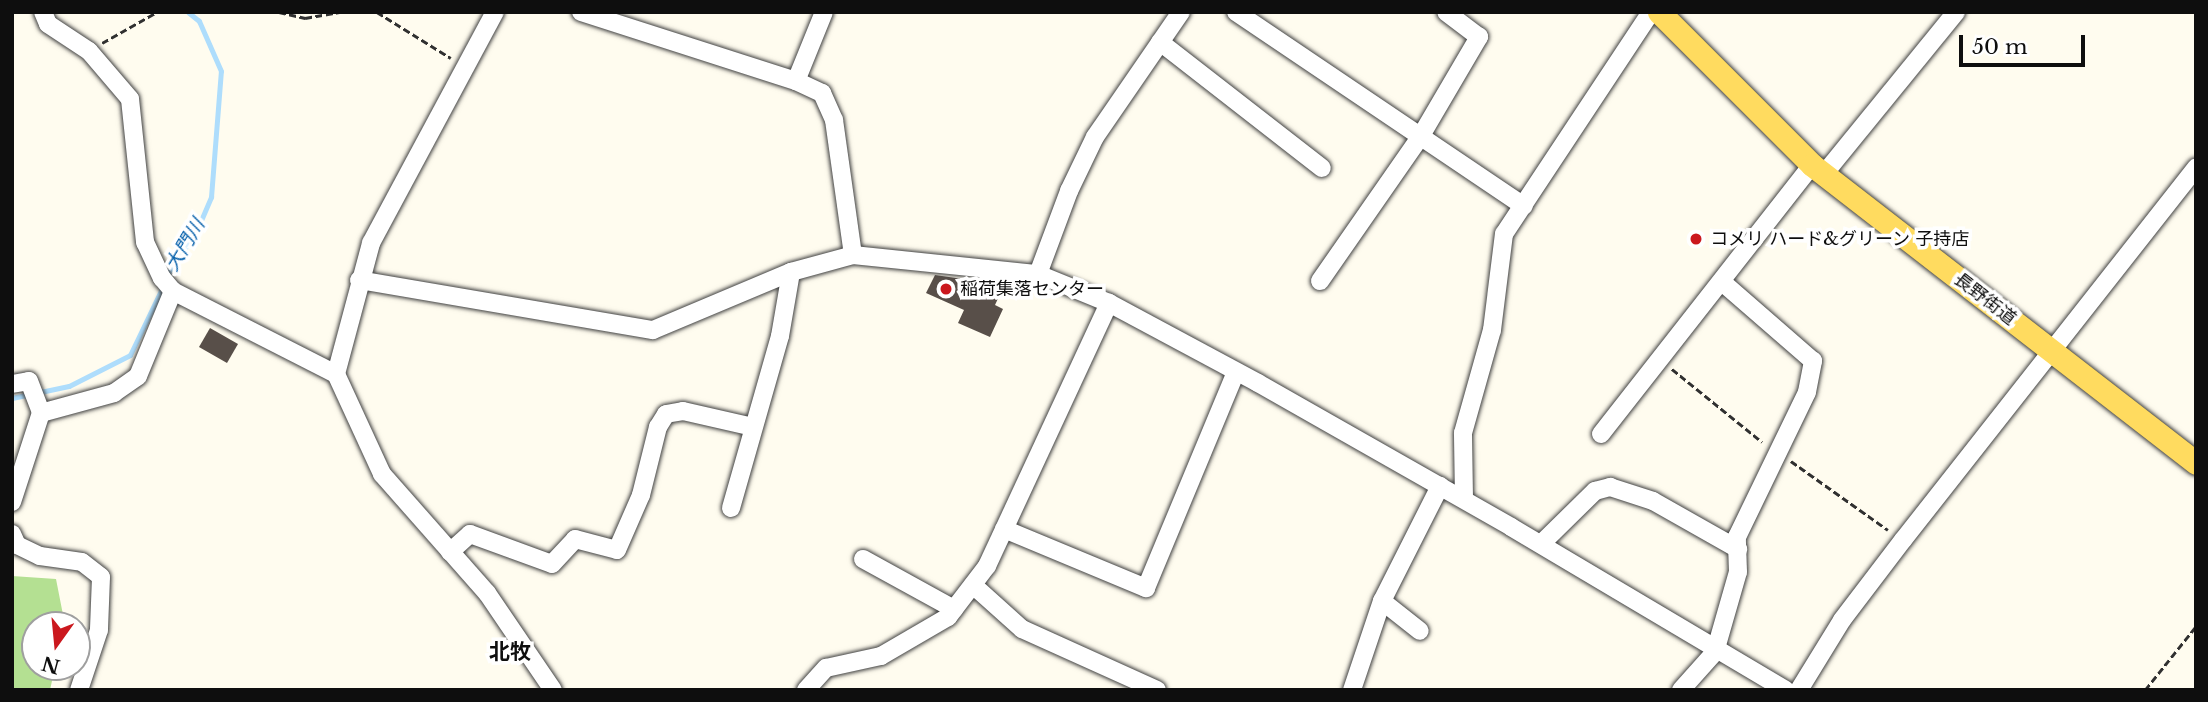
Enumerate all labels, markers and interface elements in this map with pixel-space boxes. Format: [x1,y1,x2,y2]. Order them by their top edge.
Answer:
scale bar [1963,21,2089,65]
text: 50 m [1972,34,2027,60]
water label: 大門川 [161,215,209,275]
place label: コメリ ハード&グリーン 子持店 [1710,228,1970,250]
marker: コメリ ハード&グリーン 子持店 [1688,231,1704,247]
street label: 長野街道 [1950,268,2020,330]
place label: 稲荷集落センター [960,278,1104,300]
marker: 稲荷集落センター [938,281,954,297]
north arrow [21,611,91,681]
district label: 北牧 [489,639,531,665]
text: N [39,651,63,678]

